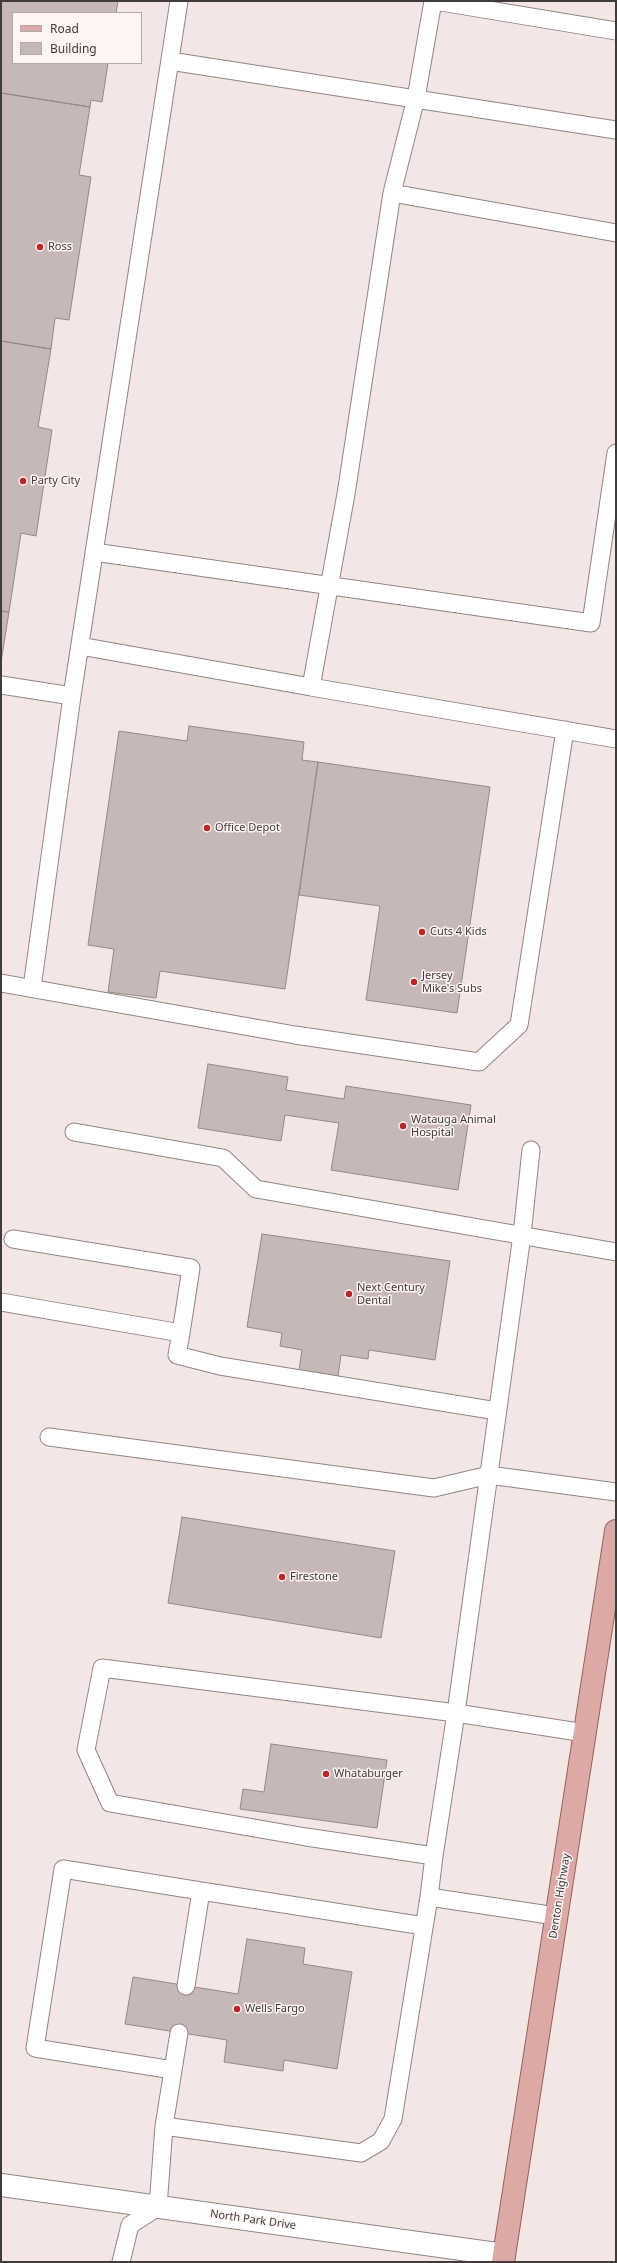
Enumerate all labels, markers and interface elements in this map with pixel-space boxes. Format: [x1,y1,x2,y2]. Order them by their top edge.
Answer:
legend [12,12,142,64]
text: Road [50,20,79,37]
text: Building [50,40,97,57]
place label: Ross [48,240,72,254]
marker: Ross [35,242,45,252]
place label: Party City [31,474,80,488]
marker: Party City [18,476,28,486]
place label: Office Depot [215,821,280,835]
marker: Office Depot [202,823,212,833]
place label: Cuts 4 Kids [430,925,487,939]
marker: Cuts 4 Kids [417,927,427,937]
place label: Jersey Mike's Subs [422,969,482,995]
marker: Jersey Mike's Subs [409,977,419,987]
place label: Watauga Animal Hospital [411,1113,496,1139]
marker: Watauga Animal Hospital [398,1121,408,1131]
place label: Next Century Dental [357,1281,425,1307]
marker: Next Century Dental [344,1289,354,1299]
place label: Firestone [290,1570,338,1584]
marker: Firestone [277,1572,287,1582]
place label: Whataburger [334,1767,403,1781]
marker: Whataburger [321,1769,331,1779]
street label: Denton Highway [547,1852,573,1940]
place label: Wells Fargo [245,2002,305,2016]
marker: Wells Fargo [232,2004,242,2014]
street label: North Park Drive [209,2207,297,2233]

